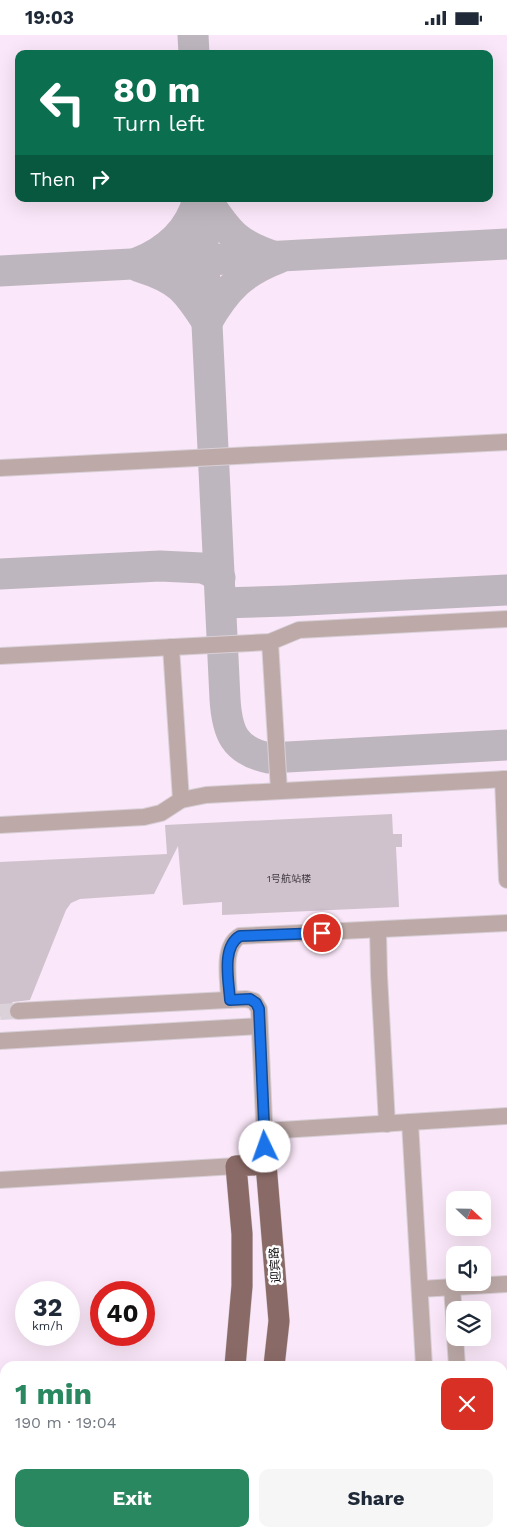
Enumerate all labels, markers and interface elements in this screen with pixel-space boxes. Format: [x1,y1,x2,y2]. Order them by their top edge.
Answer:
text: 19:03 [25,6,74,29]
text: 80 m [113,69,200,111]
icon: left [30,70,95,135]
text: Turn left [113,111,205,136]
icon: right [86,165,114,193]
text: Then [30,168,76,191]
house number: 1号航站楼 [267,873,311,884]
pin [301,912,343,954]
icon: arrive [308,919,336,947]
position arrow [238,1120,290,1172]
north arrow [446,1191,491,1236]
map controls [446,1191,491,1346]
button: sound [446,1246,491,1291]
street label: 迎宾路 [267,1247,283,1283]
speed limit sign: 40 [90,1281,155,1346]
text: 32 [33,1293,62,1322]
button: layers [446,1301,491,1346]
text: km/h [32,1319,63,1333]
text: 1 min [15,1376,92,1411]
button: close [441,1378,493,1430]
text: 190 m · 19:04 [15,1413,117,1432]
button: Exit [15,1469,249,1527]
button: Share [259,1469,493,1527]

